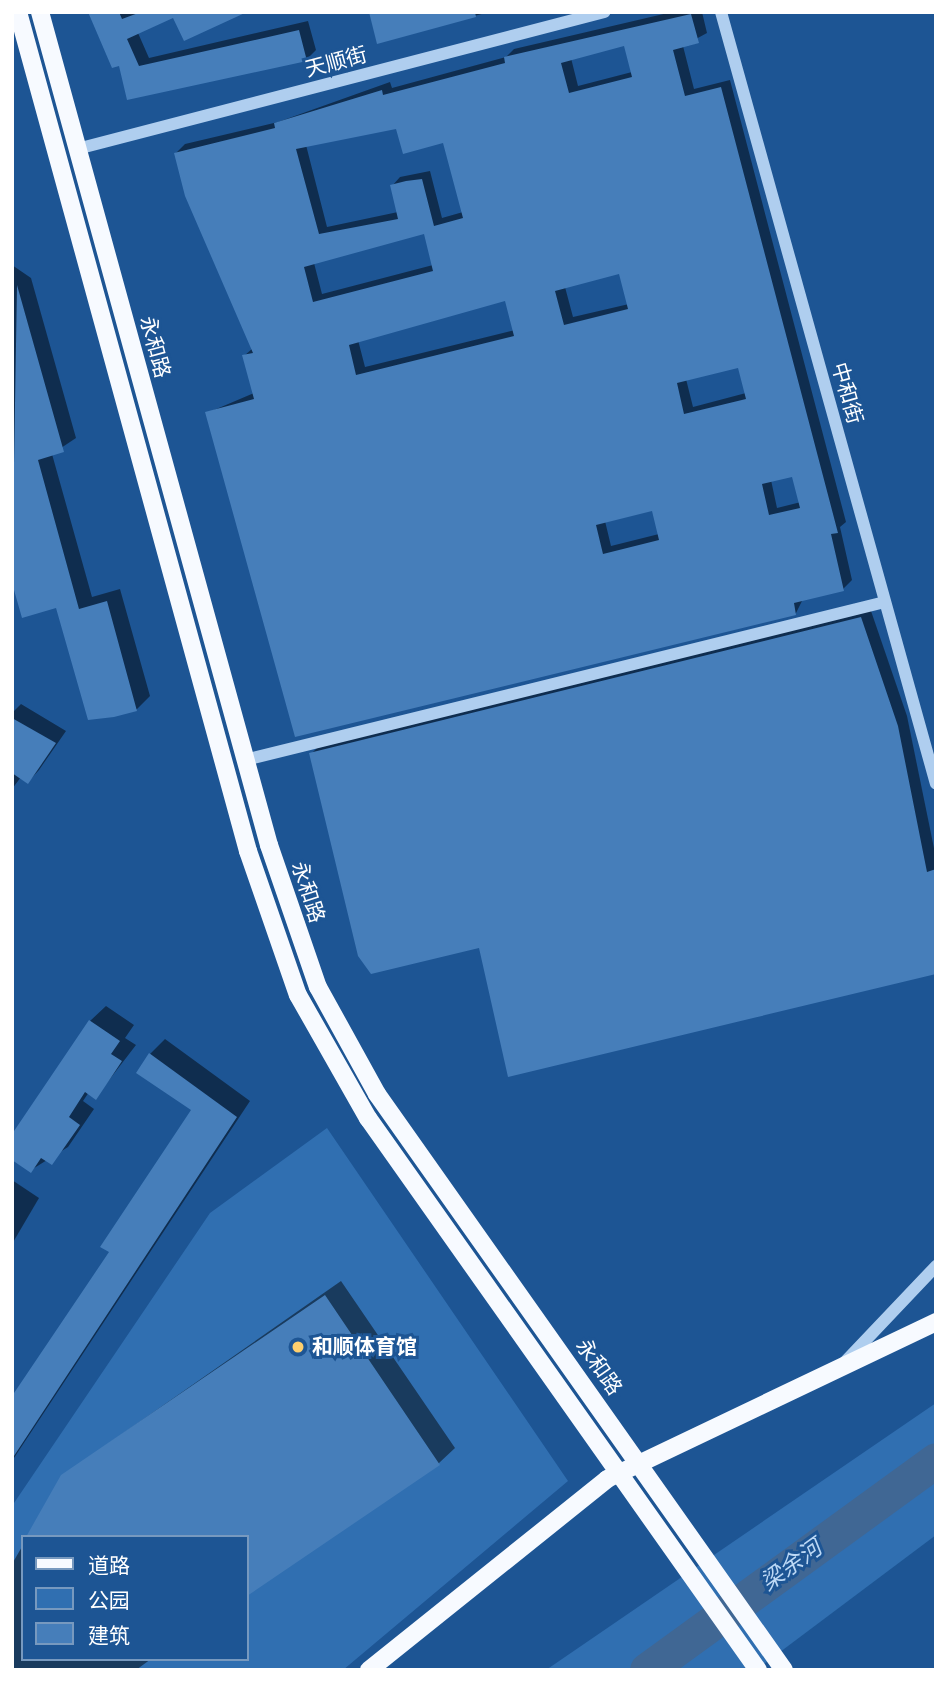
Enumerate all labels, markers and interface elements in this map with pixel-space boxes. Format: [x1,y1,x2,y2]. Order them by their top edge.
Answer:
street label: 天顺街 [302,42,370,82]
street label: 永和路 [135,313,175,381]
street label: 中和街 [826,359,868,427]
street label: 永和路 [286,858,330,926]
place label: 和顺体育馆 [312,1334,417,1360]
street label: 永和路 [571,1334,627,1400]
marker: 和顺体育馆 [290,1339,306,1355]
water label: 梁余河 [755,1534,827,1596]
legend [21,1535,248,1661]
text: 道路 [88,1553,130,1578]
text: 公园 [88,1588,130,1613]
text: 建筑 [88,1623,130,1648]

